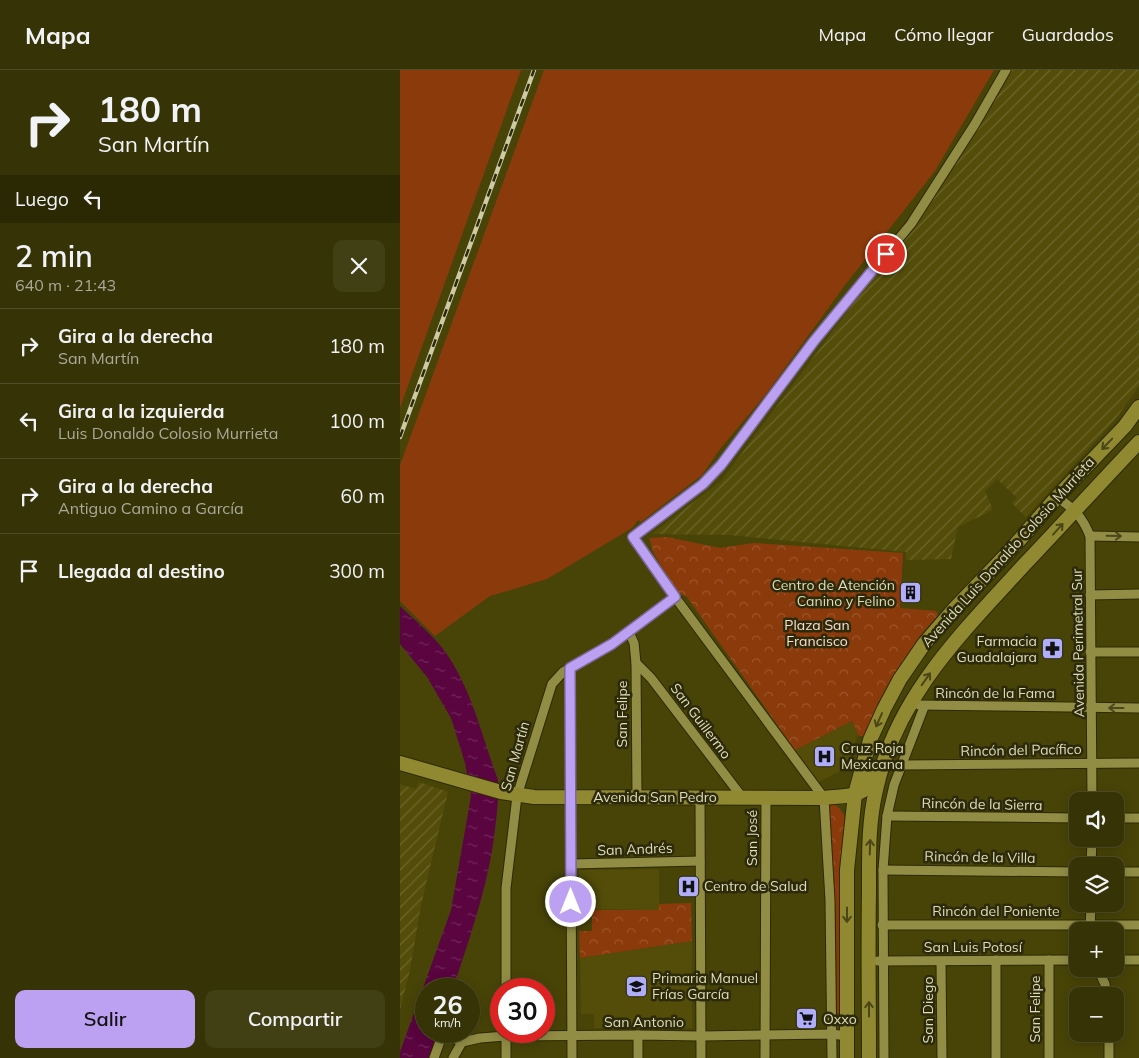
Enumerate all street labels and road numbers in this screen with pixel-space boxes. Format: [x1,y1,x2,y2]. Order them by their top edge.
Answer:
street label: Avenida Luis Donaldo Colosio Murrieta [918,453,1098,651]
street label: Avenida Perimetral Sur [1068,568,1088,718]
street label: San Guillermo [667,680,735,762]
street label: San Felipe [613,681,631,747]
street label: Rincón de la Fama [935,684,1055,702]
street label: San Martín [497,719,533,793]
street label: Rincón del Pacífico [960,740,1082,760]
street label: Avenida San Pedro [593,788,717,806]
street label: Rincón de la Sierra [921,794,1043,814]
street label: San José [743,810,761,866]
street label: San Andrés [597,839,673,859]
street label: Rincón de la Villa [924,847,1036,867]
street label: Rincón del Poniente [932,902,1060,920]
street label: San Luis Potosí [924,938,1023,956]
street label: San Felipe [1026,976,1044,1042]
street label: San Diego [919,977,937,1043]
street label: San Antonio [604,1013,684,1031]

